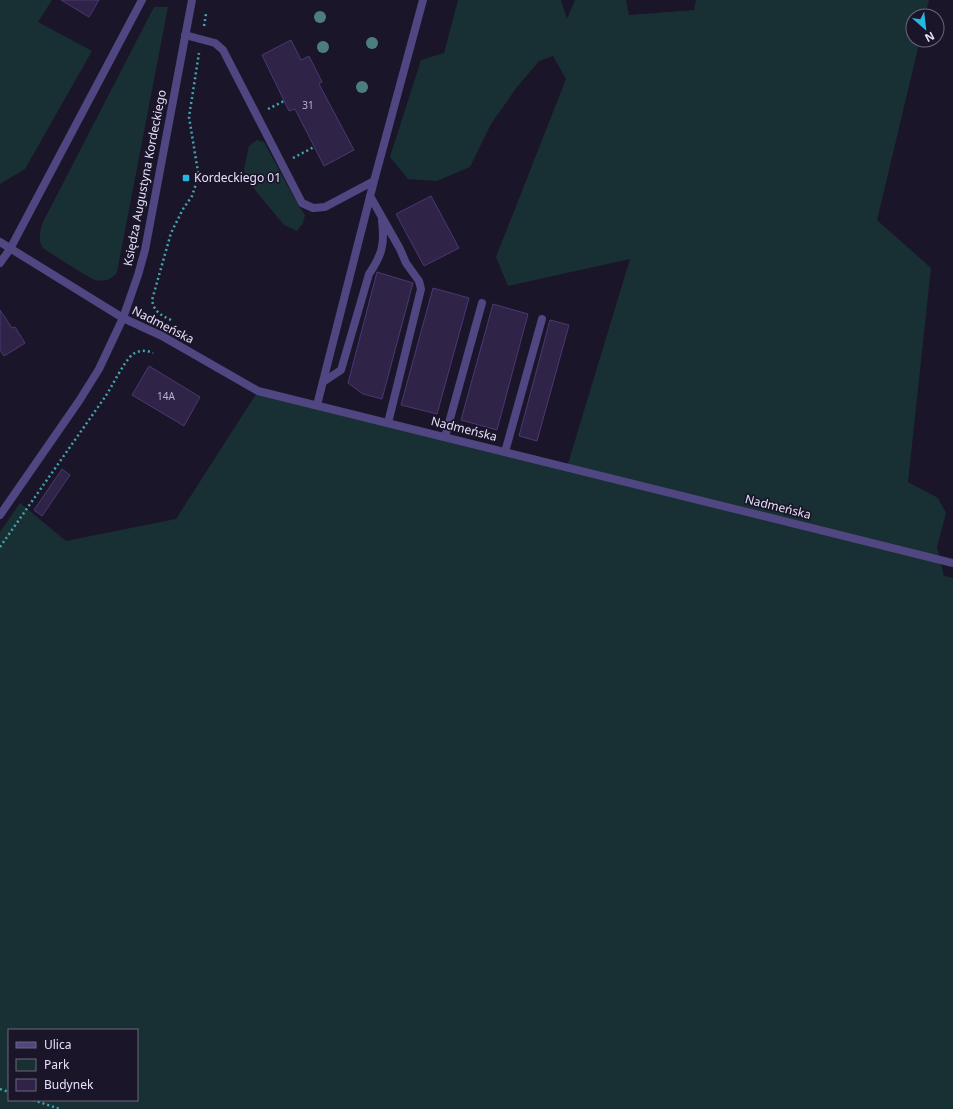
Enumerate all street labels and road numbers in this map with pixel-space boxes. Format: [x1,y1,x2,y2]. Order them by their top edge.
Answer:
street label: Księdza Augustyna Kordeckiego [119,88,170,268]
street label: Nadmeńska [129,302,197,347]
street label: Nadmeńska [429,412,499,445]
street label: Nadmeńska [743,490,813,523]

